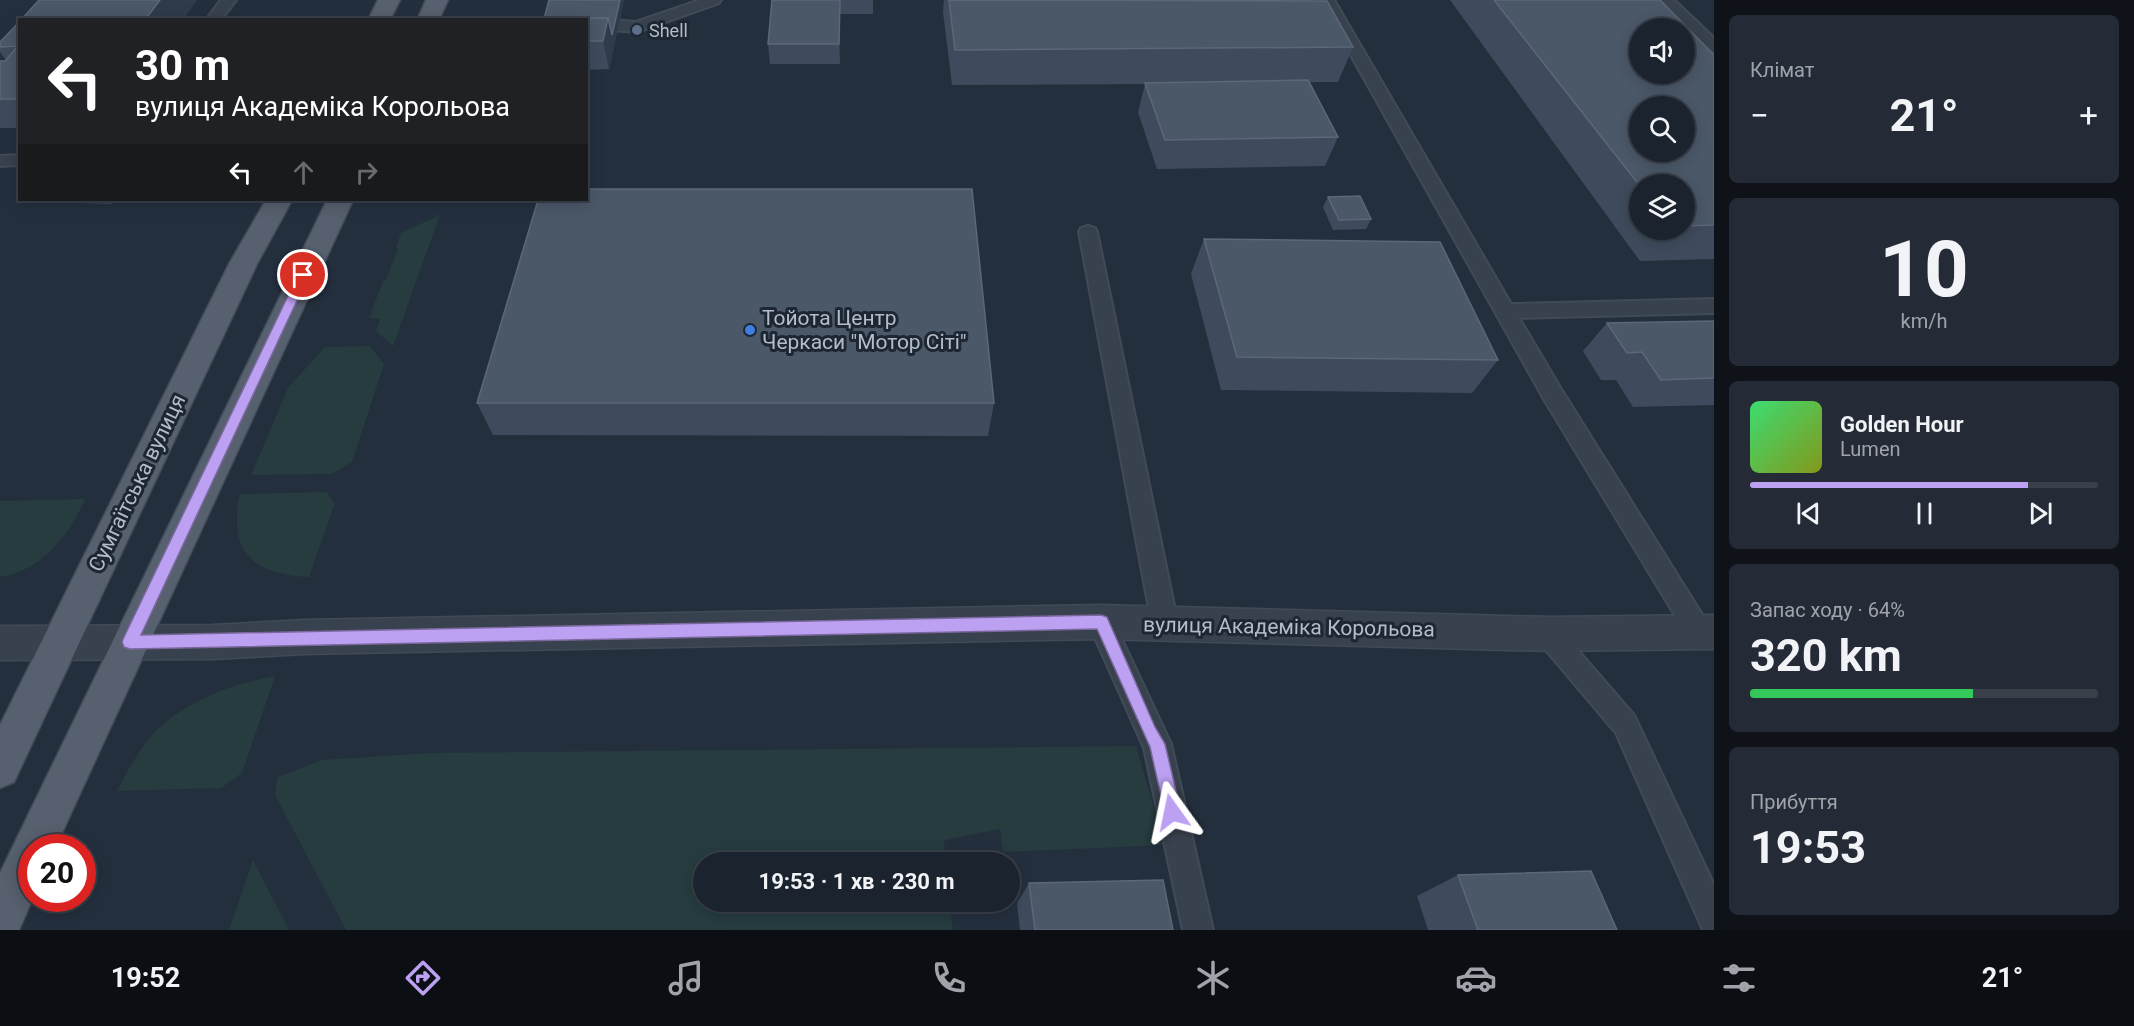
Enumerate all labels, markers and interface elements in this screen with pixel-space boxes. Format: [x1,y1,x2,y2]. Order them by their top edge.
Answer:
map controls [1629,18,1695,240]
button: sound [1629,18,1695,84]
place label: Shell [649,20,688,41]
marker: Shell [630,23,644,37]
text: 30 m [135,41,230,90]
icon: left [36,42,114,120]
text: Клімат [1750,58,1814,82]
text: 21° [1889,89,1959,142]
text: вулиця Академіка Корольова [135,91,510,123]
button: search [1629,96,1695,162]
text: − [1750,96,1769,135]
text: + [2079,96,2098,135]
icon: left [224,156,257,189]
icon: ahead [287,156,320,189]
icon: right [350,156,383,189]
button: layers [1629,174,1695,240]
text: 10 [1879,224,1969,315]
pin [277,249,328,300]
icon: arrive [286,258,319,291]
place label: Тойота Центр Черкаси "Мотор Сіті" [762,306,967,354]
text: km/h [1901,309,1947,333]
marker: Тойота Центр Черкаси "Мотор Сіті" [743,323,757,337]
street label: Сумгаїтська вулиця [84,391,190,575]
text: Golden Hour [1840,412,1964,437]
text: Lumen [1840,437,1901,461]
icon: previous [1792,497,1825,530]
icon: pause [1908,497,1941,530]
icon: next [2024,497,2057,530]
text: Запас ходу · 64% [1750,598,1905,622]
street label: вулиця Академіка Корольова [1143,612,1435,642]
text: 320 km [1750,629,1902,682]
position arrow [1140,780,1204,844]
text: Прибуття [1750,790,1838,814]
text: 19:53 [1750,821,1866,874]
speed limit sign: 20 [18,834,96,912]
text: 19:53 · 1 хв · 230 m [759,869,954,894]
icon: directions [402,957,444,999]
icon: music [665,957,707,999]
icon: phone [928,957,970,999]
icon: climate [1192,957,1234,999]
icon: car [1455,957,1497,999]
icon: filters [1718,957,1760,999]
text: 19:52 [111,962,180,994]
text: 21° [1982,962,2023,994]

